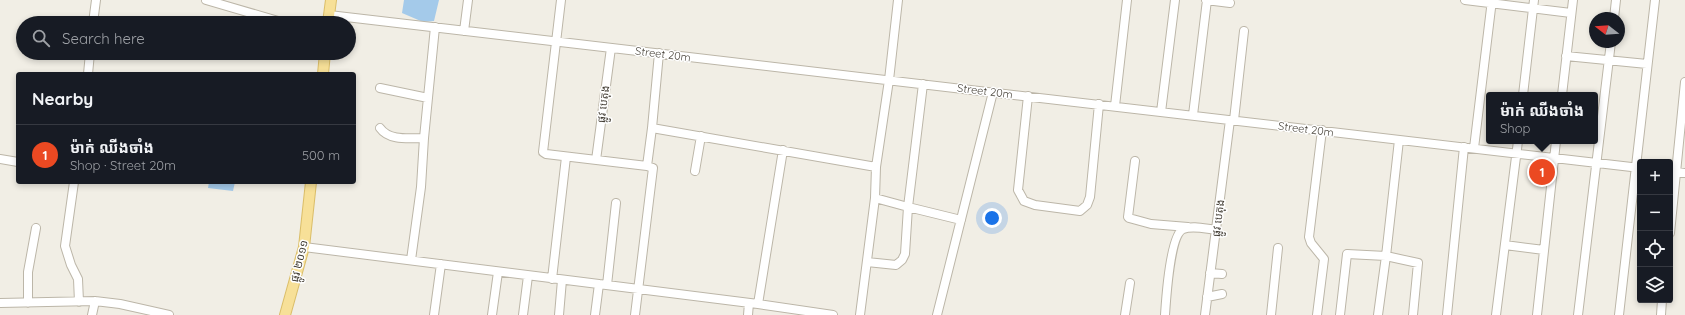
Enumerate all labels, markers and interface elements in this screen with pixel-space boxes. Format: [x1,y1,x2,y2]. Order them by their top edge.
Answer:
north arrow [1589,12,1625,48]
search box [16,16,356,60]
icon: search [30,27,52,49]
text: Search here [62,29,145,48]
street label: Street 20m [634,44,692,64]
street label: Street 20m [956,81,1014,101]
street label: ផ្លូវ បេតុង [594,84,615,124]
text: Nearby [32,88,93,109]
popup [1486,92,1598,144]
text: ម៉ាក់ ឈីងចាំង [1500,101,1584,120]
street label: Street 20m [1277,119,1335,139]
text: Shop [1500,120,1530,136]
text: ម៉ាក់ ឈីងចាំង [70,138,154,157]
text: 1 [42,147,48,163]
text: 500 m [302,147,340,163]
text: Shop · Street 20m [70,157,176,173]
pin: 1 [1529,157,1555,187]
map controls [1637,159,1673,303]
button: + [1637,159,1673,195]
button: − [1637,195,1673,231]
street label: ផ្លូវ បេតុង [1209,198,1230,238]
your location [982,208,1002,228]
button: locate [1637,231,1673,267]
street label: ផ្លូវ ២០១១ [287,239,314,284]
button: layers [1637,267,1673,303]

